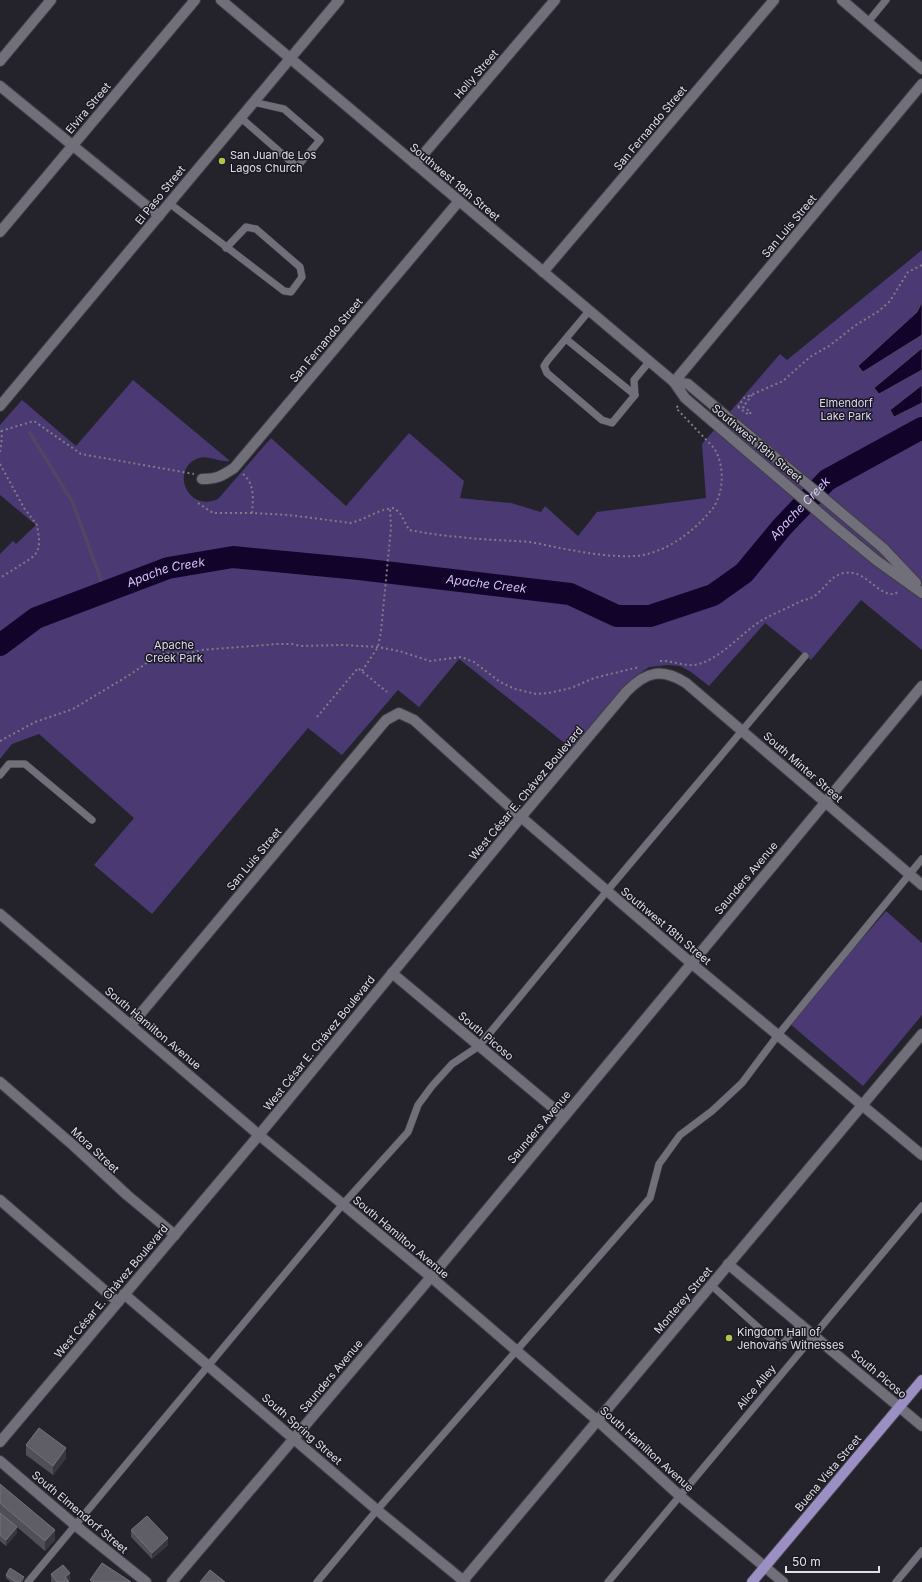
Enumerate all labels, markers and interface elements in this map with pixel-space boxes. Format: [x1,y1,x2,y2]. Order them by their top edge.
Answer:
street label: Holly Street [451,46,501,101]
street label: Elvira Street [63,79,114,136]
street label: San Fernando Street [610,83,690,173]
street label: Southwest 19th Street [407,140,503,224]
place label: San Juan de Los Lagos Church [230,148,316,175]
marker: San Juan de Los Lagos Church [217,156,227,166]
street label: El Paso Street [132,162,188,227]
street label: San Luis Street [759,191,820,260]
street label: San Fernando Street [286,295,366,385]
park label: Elmendorf Lake Park [819,396,873,423]
street label: Southwest 19th Street [709,401,805,485]
water label: Apache Creek [766,473,833,543]
water label: Apache Creek [123,554,206,590]
water label: Apache Creek [445,571,528,596]
park label: Apache Creek Park [145,638,203,665]
street label: West César E. Chávez Boulevard [466,723,586,863]
street label: South Minter Street [760,729,846,806]
street label: San Luis Street [224,824,285,893]
street label: Saunders Avenue [711,839,781,917]
street label: Southwest 18th Street [618,884,714,968]
street label: West César E. Chávez Boulevard [260,973,378,1113]
street label: South Hamilton Avenue [102,984,204,1072]
street label: South Picoso [455,1009,517,1064]
street label: Saunders Avenue [504,1088,574,1166]
street label: Mora Street [68,1124,122,1176]
street label: South Hamilton Avenue [350,1193,452,1281]
street label: West César E. Chávez Boulevard [51,1221,171,1361]
street label: Monterey Street [651,1263,715,1336]
place label: Kingdom Hall of Jehovahs Witnesses [737,1325,844,1352]
marker: Kingdom Hall of Jehovahs Witnesses [724,1333,734,1343]
street label: Saunders Avenue [296,1337,366,1415]
street label: South Picoso [848,1347,910,1402]
street label: Alice Alley [733,1362,779,1412]
street label: South Spring Street [259,1390,345,1468]
street label: South Hamilton Avenue [597,1403,697,1495]
street label: Buena Vista Street [792,1431,864,1514]
street label: South Elmendorf Street [29,1468,131,1557]
scale bar [786,1548,879,1574]
text: 50 m [792,1554,821,1569]

